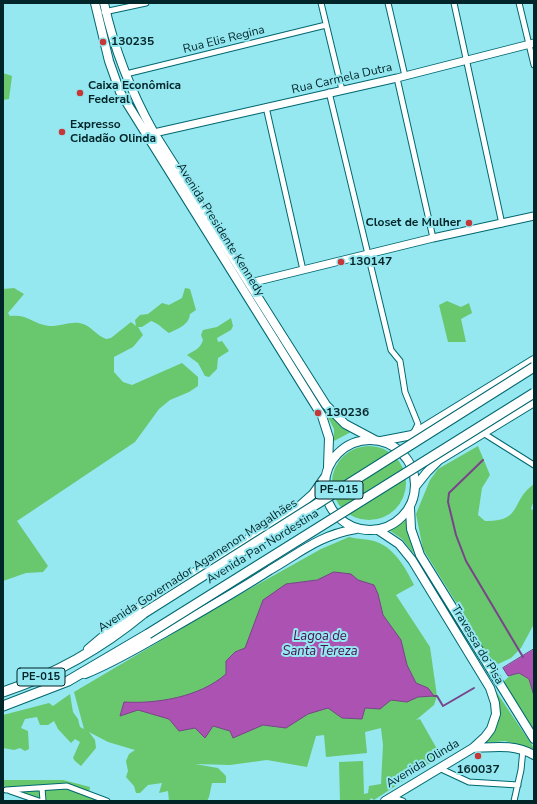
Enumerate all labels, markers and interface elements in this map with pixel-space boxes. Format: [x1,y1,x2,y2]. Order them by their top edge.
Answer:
street label: Rua Elis Regina [182,23,266,57]
place label: 130235 [111,35,154,49]
marker: 130235 [98,37,108,47]
street label: Rua Carmela Dutra [290,60,394,98]
place label: Caixa Econômica Federal [88,79,181,107]
marker: Caixa Econômica Federal [75,88,85,98]
place label: Expresso Cidadão Olinda [70,118,156,146]
marker: Expresso Cidadão Olinda [57,127,67,137]
street label: Avenida Presidente Kennedy [173,161,267,299]
place label: Closet de Mulher [366,216,461,230]
marker: Closet de Mulher [464,218,474,228]
place label: 130147 [349,255,392,269]
marker: 130147 [336,257,346,267]
place label: 130236 [326,406,369,420]
marker: 130236 [313,408,323,418]
road number: PE-015 [315,481,363,499]
street label: Avenida Governador Agamenon Magalhães [96,496,300,636]
street label: Avenida Pan Nordestina [204,507,322,587]
street label: Travessa do Pisa [448,603,506,687]
water label: Lagoa de Santa Tereza [282,629,358,660]
road number: PE-015 [17,668,65,686]
street label: Avenida Olinda [384,737,462,791]
marker: 160037 [473,751,483,761]
place label: 160037 [456,763,500,777]

